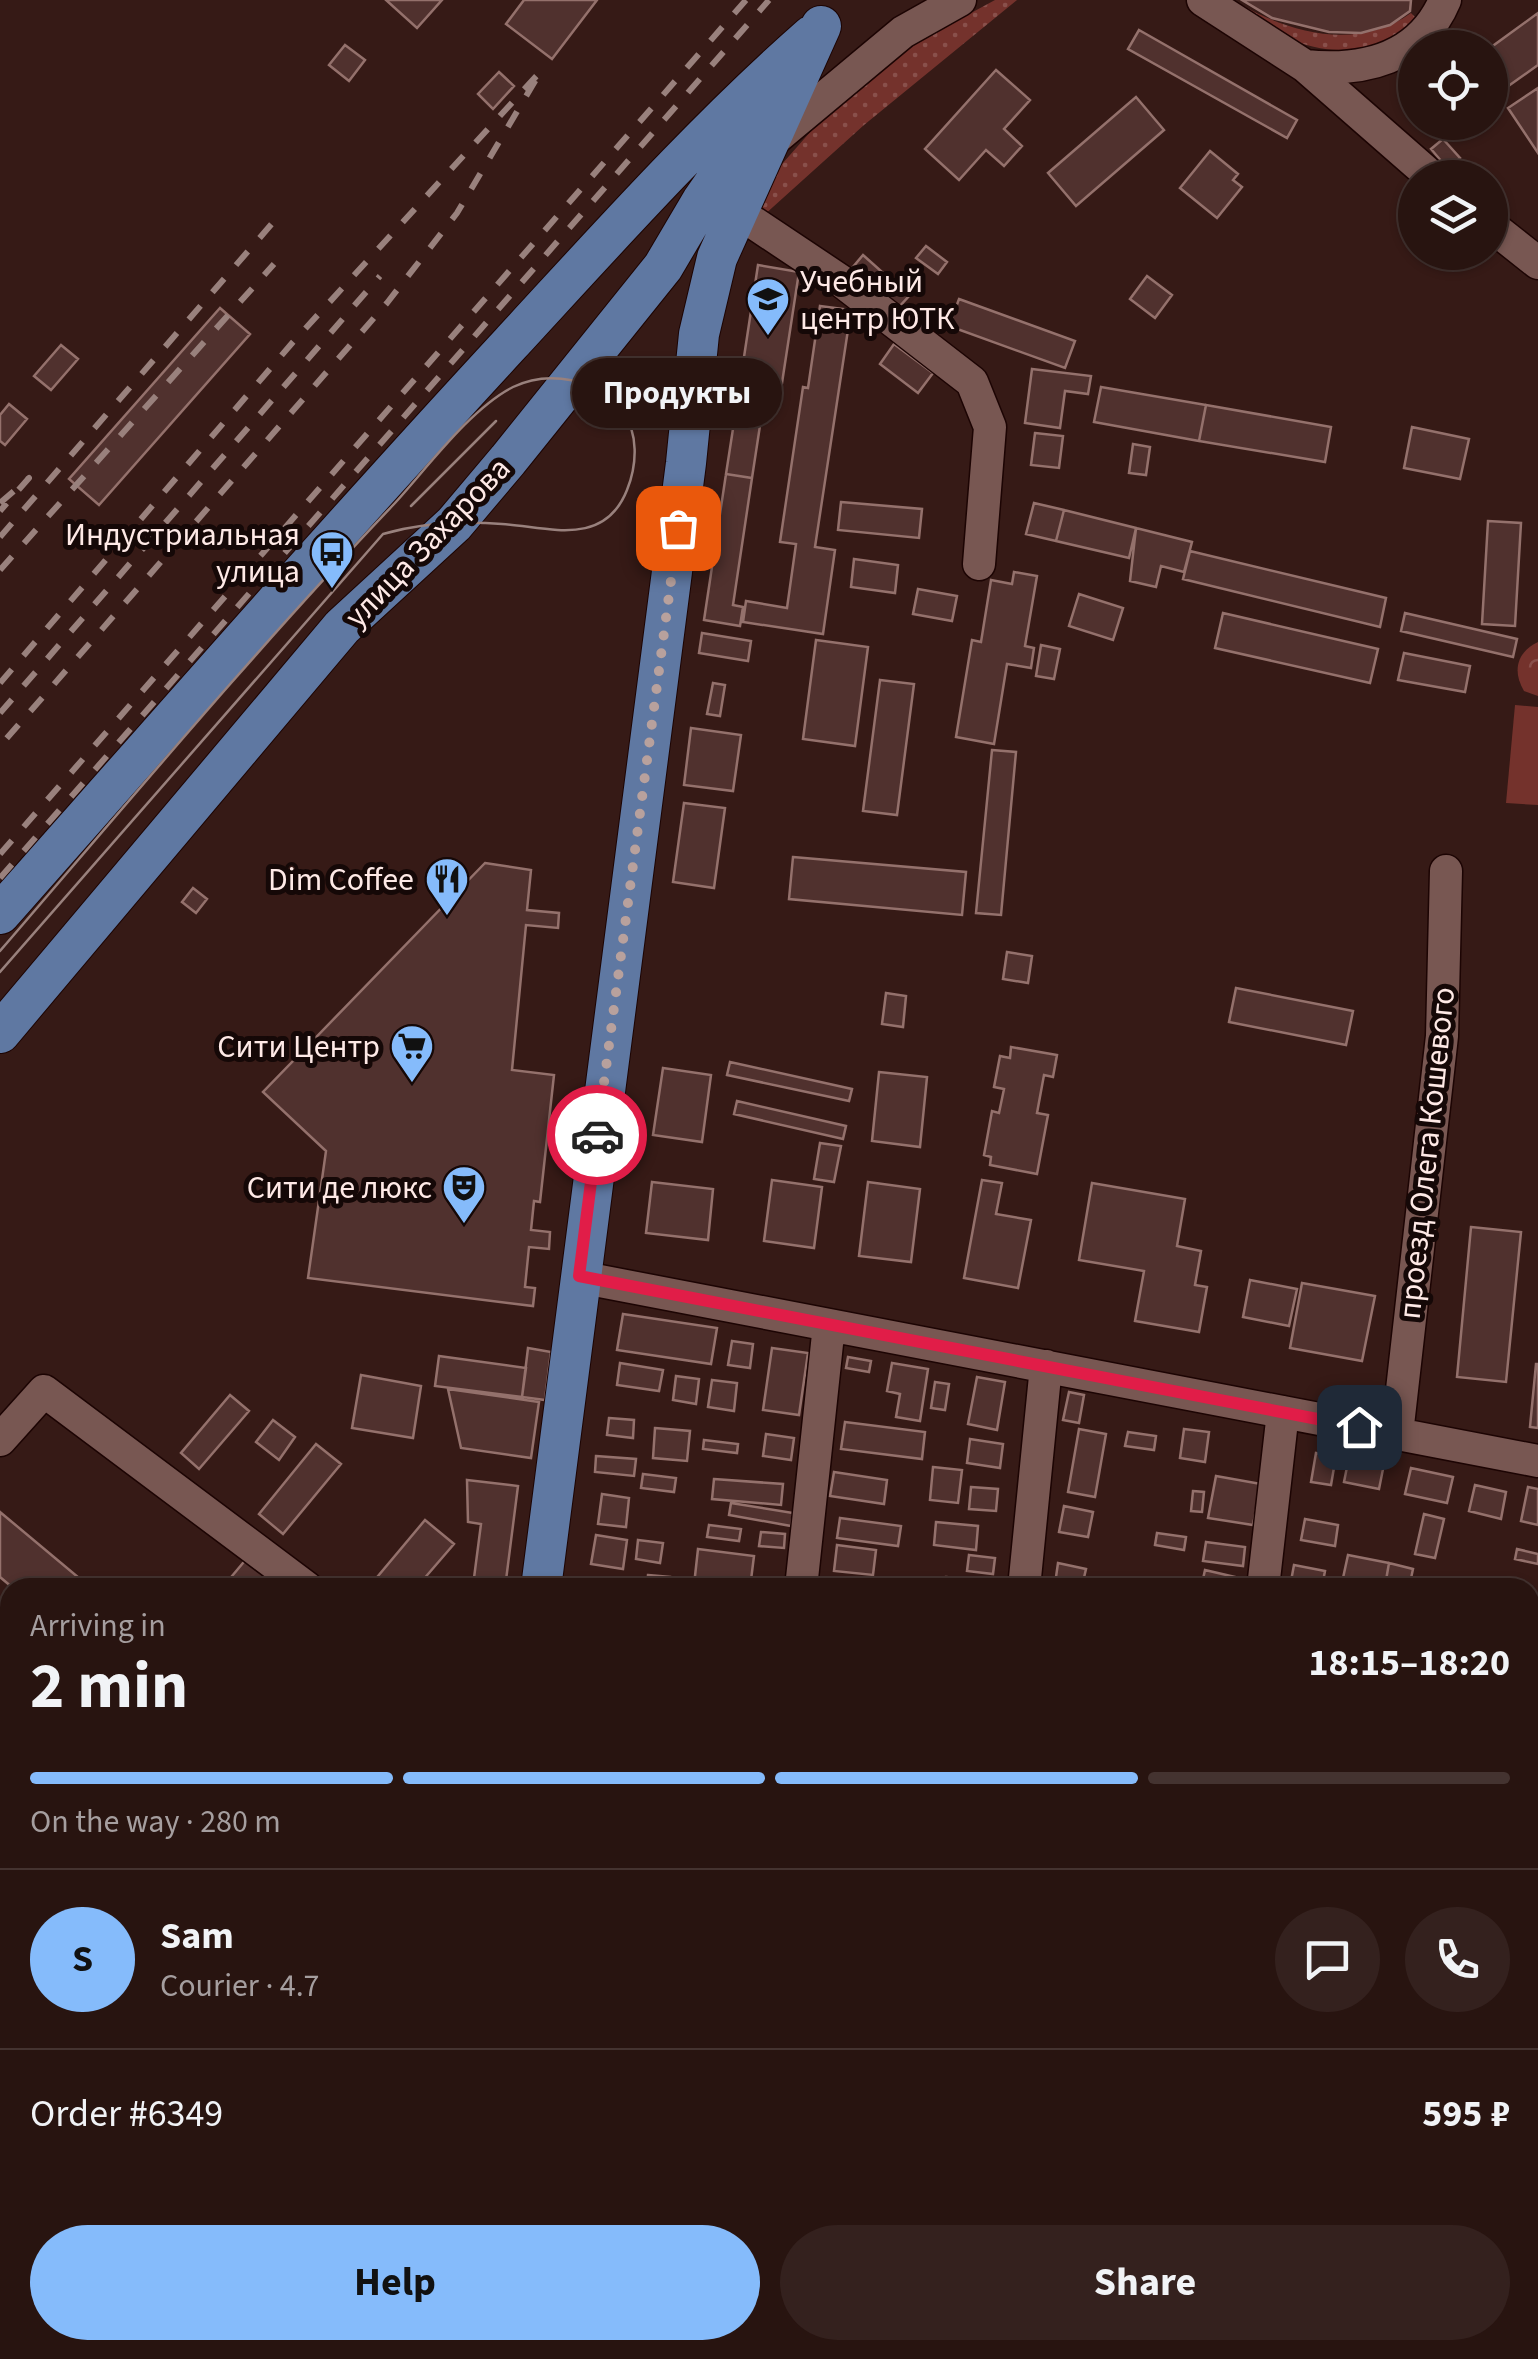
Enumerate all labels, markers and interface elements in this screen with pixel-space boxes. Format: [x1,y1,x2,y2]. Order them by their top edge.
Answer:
map controls [1398,30,1508,270]
button: locate [1398,30,1508,140]
button: layers [1398,160,1508,270]
place label: Учебный центр ЮТК [800,259,955,342]
school or university icon: Учебный центр ЮТК [745,276,791,337]
callout: Продукты [573,358,783,428]
text: Продукты [603,370,751,416]
street label: улица Захарова [334,447,521,638]
pin [636,486,721,571]
icon: bag [651,501,706,556]
place label: Индустриальная улица [65,512,300,595]
bus stop icon: Индустриальная улица [309,529,355,590]
restaurant icon: Dim Coffee [424,856,470,917]
place label: Dim Coffee [268,857,414,903]
street label: проезд Олега Кошевого [1387,985,1467,1321]
supermarket icon: Сити Центр [389,1023,435,1084]
place label: Сити Центр [217,1024,380,1070]
courier [547,1085,647,1185]
icon: car [570,1108,625,1163]
theatre icon: Сити де люкс [441,1164,487,1225]
place label: Сити де люкс [247,1165,432,1211]
pin [1317,1385,1402,1470]
icon: home [1332,1400,1387,1455]
text: Arriving in [30,1603,166,1649]
text: 18:15–18:20 [1308,1636,1510,1690]
text: 2 min [30,1640,188,1733]
text: On the way · 280 m [30,1799,281,1845]
button: chat [1275,1907,1380,2012]
button: phone [1405,1907,1510,2012]
text: Sam [160,1909,234,1963]
text: S [72,1932,93,1986]
text: Courier · 4.7 [160,1963,320,2009]
text: Order #6349 [30,2087,223,2141]
text: 595 ₽ [1422,2087,1510,2141]
button: Help [30,2225,760,2340]
button: Share [780,2225,1510,2340]

